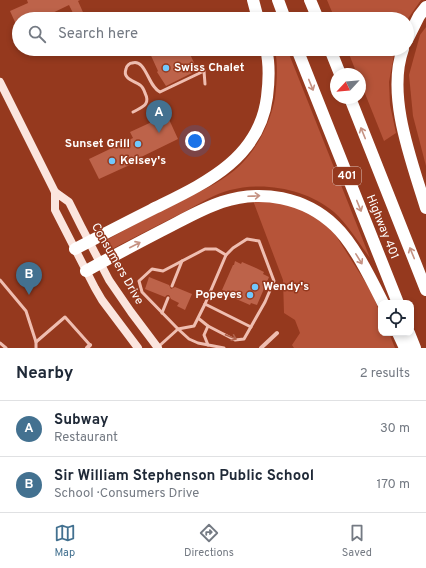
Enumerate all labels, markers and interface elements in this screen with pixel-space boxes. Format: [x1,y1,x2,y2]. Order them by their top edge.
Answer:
search box [12,12,414,56]
icon: search [26,23,48,45]
text: Search here [58,25,138,44]
place label: Swiss Chalet [174,60,245,76]
marker: Swiss Chalet [161,63,171,73]
north arrow [330,68,366,104]
one-way arrow [308,79,316,91]
pin: A [146,100,172,133]
one-way arrow [359,127,367,139]
your location [185,131,205,151]
place label: Sunset Grill [65,136,130,152]
marker: Sunset Grill [133,139,143,149]
place label: Kelsey's [120,153,166,169]
marker: Kelsey's [107,156,117,166]
road number: 401 [333,167,361,185]
street label: Highway 401 [362,192,402,262]
one-way arrow [247,193,260,200]
one-way arrow [356,200,364,212]
street label: Consumers Drive [87,220,147,308]
one-way arrow [129,241,141,248]
one-way arrow [407,248,415,260]
one-way arrow [355,253,363,264]
pin: B [16,262,42,295]
place label: Wendy's [263,279,309,295]
marker: Wendy's [250,282,260,292]
place label: Popeyes [195,287,242,303]
marker: Popeyes [245,290,255,300]
map controls [378,300,414,336]
button: locate [378,300,414,336]
one-way arrow [225,334,237,342]
text: Nearby [16,363,73,385]
text: 2 results [360,366,410,382]
text: Subway [54,411,108,430]
text: A [24,421,34,437]
text: 30 m [380,421,410,437]
text: Restaurant [54,430,118,446]
text: Sir William Stephenson Public School [54,467,314,486]
text: B [25,477,33,493]
text: 170 m [376,477,410,493]
text: School · Consumers Drive [54,486,199,502]
tab: Map [54,522,76,560]
tab: Directions [184,522,234,560]
tab: Saved [342,522,372,560]

